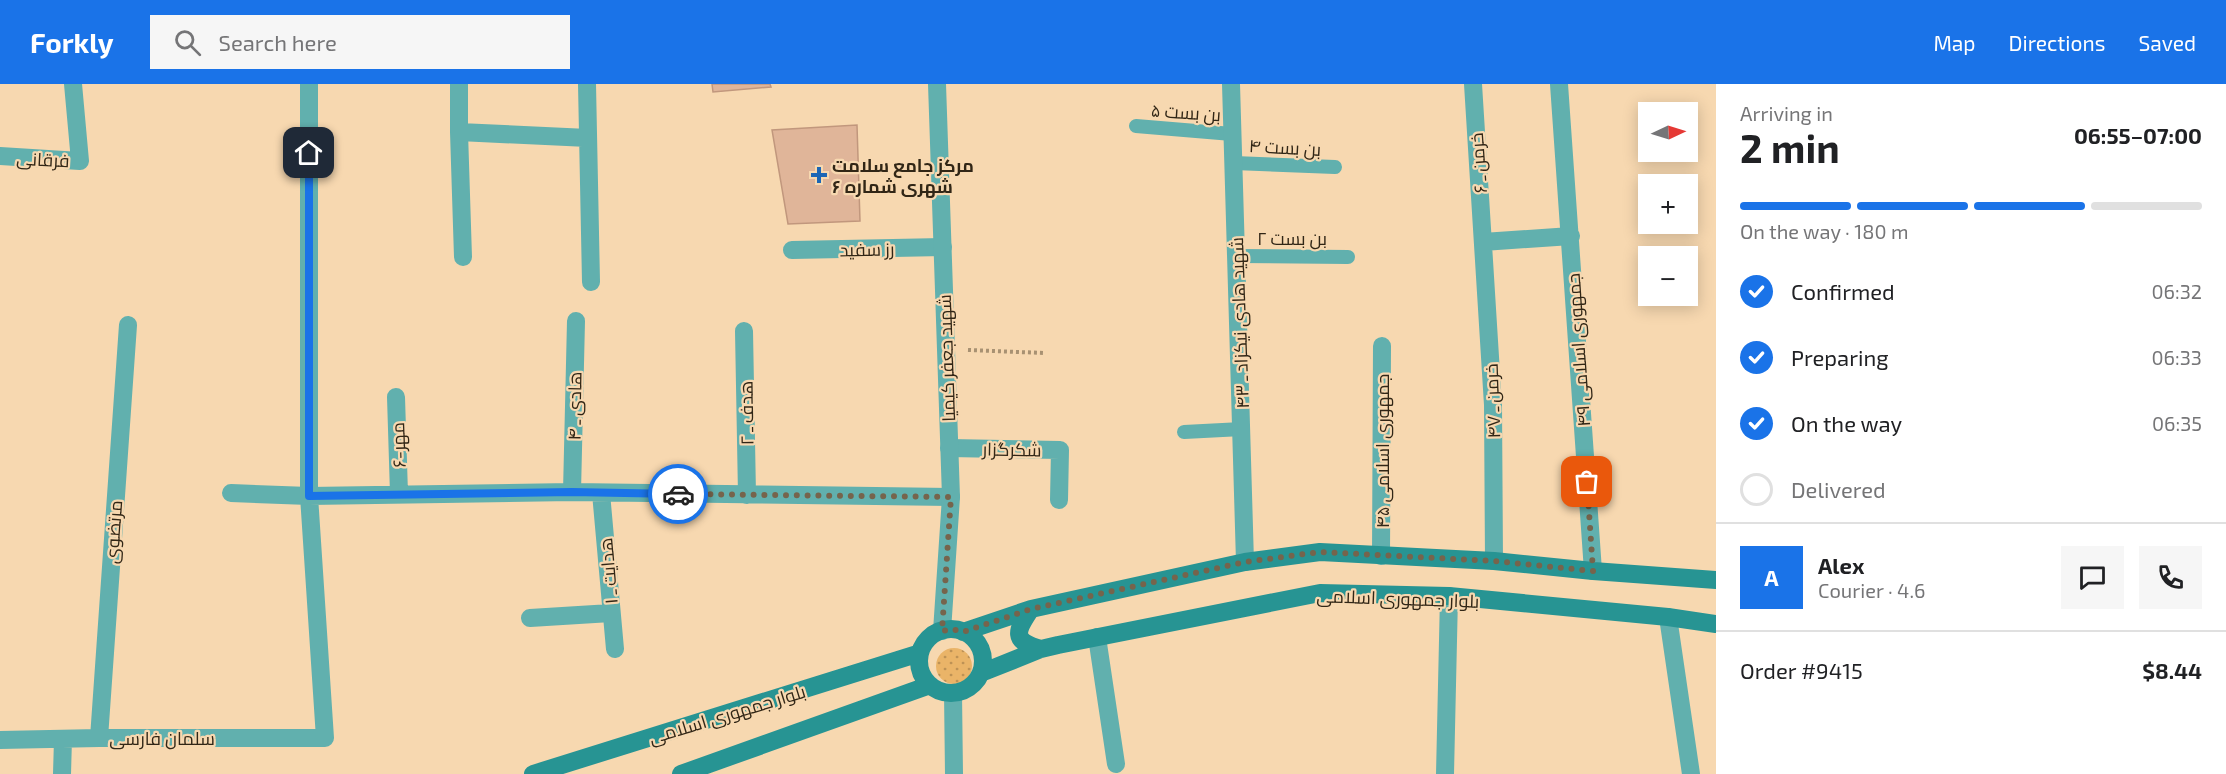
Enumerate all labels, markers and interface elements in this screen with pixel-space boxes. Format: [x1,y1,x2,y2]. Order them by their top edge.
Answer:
search box [150,15,570,69]
text: Forkly [30,25,114,59]
icon: search [171,26,204,59]
text: Search here [219,29,337,55]
text: Map [1933,30,1976,55]
text: Directions [2009,30,2105,55]
text: Saved [2138,30,2196,55]
street label: بن بست ۵ [1150,99,1222,126]
text: Arriving in [1740,101,1833,125]
north arrow [1638,102,1698,162]
map controls [1638,102,1698,306]
text: 06:55–07:00 [2074,122,2202,148]
text: 2 min [1740,124,1840,171]
pin [283,127,334,178]
street label: خرمن ـ ۶ [1465,132,1492,194]
street label: بن بست ۴ [1248,134,1322,161]
icon: home [292,136,325,169]
street label: فرقانی [16,147,70,172]
place label: مرکز جامع سلامت شهری شماره ۶ [832,154,974,198]
marker: مرکز جامع سلامت شهری شماره ۶ [810,166,828,184]
button: + [1638,174,1698,234]
text: On the way · 180 m [1740,219,1908,243]
street label: بن بست ۲ [1257,227,1327,250]
street label: شهید هادی نیکزاد ـ ۴۳ [1225,237,1254,409]
street label: رز سفید [839,238,895,261]
button: − [1638,246,1698,306]
street label: جمهوری اسلامی ۴۹ [1562,272,1595,428]
icon: check [1740,275,1773,308]
text: Confirmed [1791,278,1895,304]
text: 06:32 [2151,279,2202,303]
street label: شهید جعفر کیمیا [933,294,960,422]
icon: check [1740,341,1773,374]
text: Preparing [1791,344,1889,370]
text: 06:33 [2152,345,2202,369]
street label: خرمن ـ ۴۷ [1480,363,1505,439]
street label: هادی ـ ۴ [562,371,587,441]
street label: جمهوری اسلامی ۴۵ [1371,374,1394,528]
street label: هدف ـ ۲ [734,381,758,445]
icon: check [1740,407,1773,440]
text: On the way [1791,410,1902,436]
text: 06:35 [2152,411,2202,435]
street label: مهر-۶ [386,422,411,468]
street label: شکرگزار [981,437,1042,462]
pin [1561,456,1612,507]
courier [648,464,708,524]
icon: bag [1570,465,1603,498]
text: Delivered [1791,476,1886,502]
icon: car [662,478,695,511]
street label: مرتضوی [100,499,127,565]
street label: هدایت ـ ۱ [594,537,622,605]
button: chat [2061,546,2124,609]
button: phone [2139,546,2202,609]
text: Alex [1818,552,1864,578]
text: A [1764,564,1779,590]
text: Courier · 4.6 [1818,578,1925,602]
street label: بلوار جمهوری اسلامی [1316,584,1480,613]
text: Order #9415 [1740,657,1863,683]
text: $8.44 [2142,657,2202,683]
street label: بلوار جمهوری اسلامی [646,680,808,749]
street label: سلمان فارسی [109,727,215,750]

